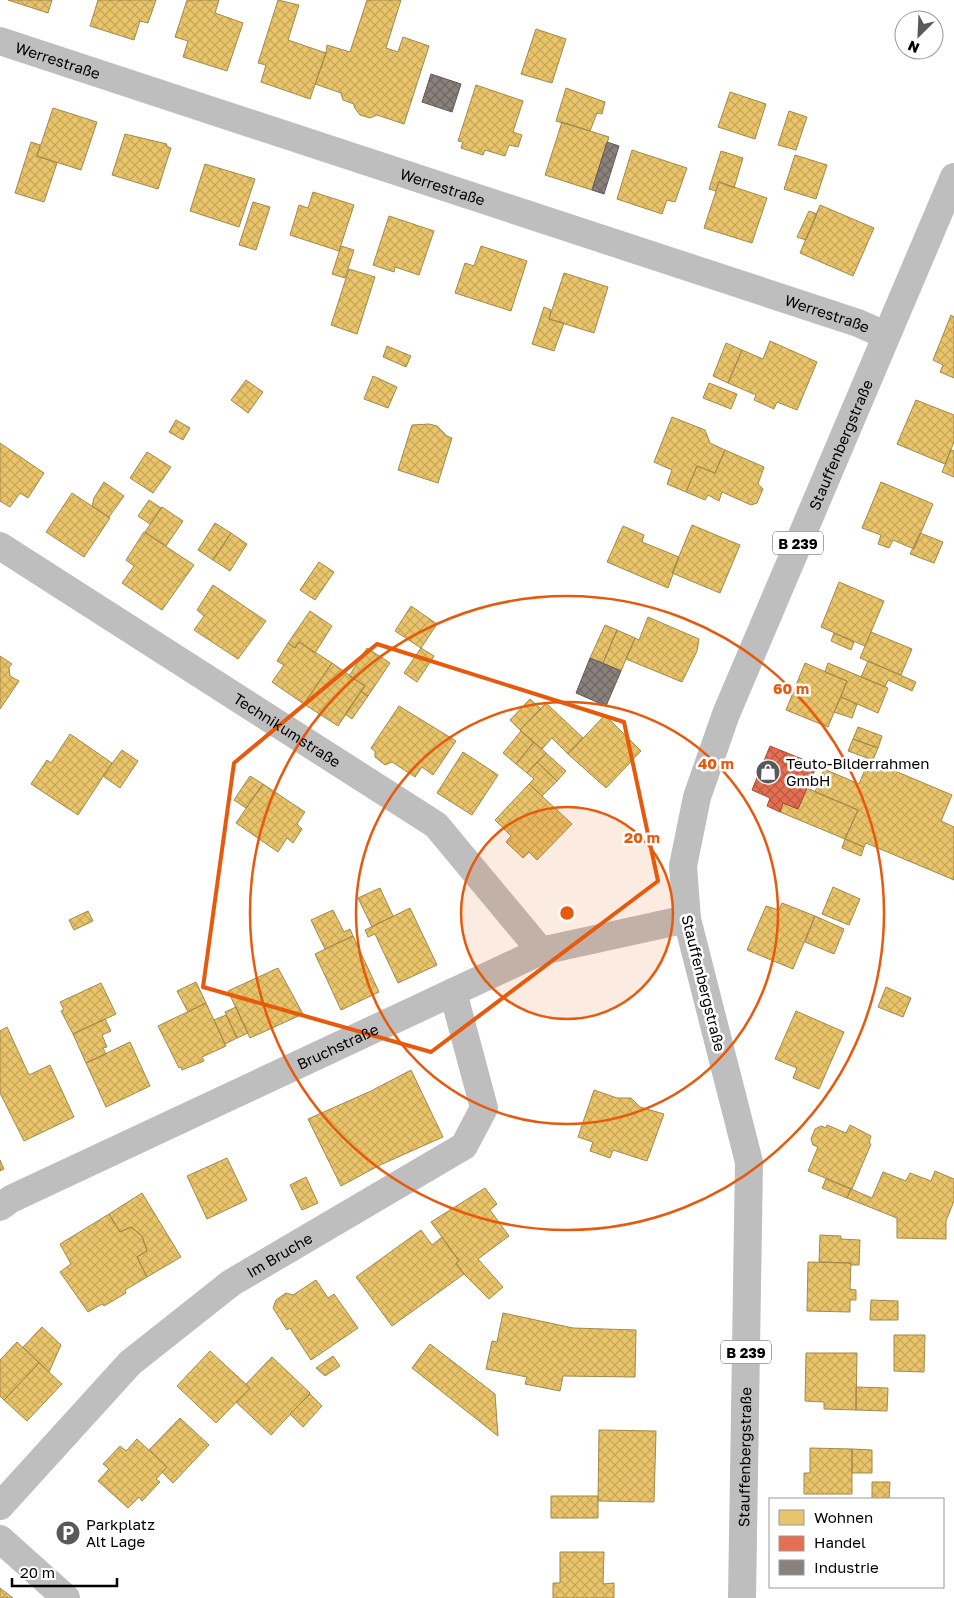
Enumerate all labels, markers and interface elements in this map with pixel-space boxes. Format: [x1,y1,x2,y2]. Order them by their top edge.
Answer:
north arrow [894,10,944,60]
text: N [905,37,922,57]
street label: Werrestraße [13,38,103,82]
street label: Werrestraße [398,164,488,209]
street label: Werrestraße [783,291,873,336]
street label: Stauffenbergstraße [805,376,876,513]
road number: B 239 [773,532,823,554]
text: 60 m [773,679,809,697]
street label: Technikumstraße [230,689,344,771]
text: 40 m [698,754,734,772]
place label: Teuto-Bilderrahmen GmbH [786,754,930,789]
shop icon: Teuto-Bilderrahmen GmbH [755,759,781,785]
text: 20 m [624,828,660,846]
centre of rings [558,904,576,922]
street label: Stauffenbergstraße [678,913,730,1053]
street label: Bruchstraße [294,1019,381,1073]
street label: Im Bruche [243,1228,315,1281]
road number: B 239 [721,1340,771,1364]
street label: Stauffenbergstraße [734,1386,754,1527]
legend [769,1498,944,1588]
text: Wohnen [814,1508,873,1526]
place label: Parkplatz Alt Lage [86,1515,155,1550]
parking icon: Parkplatz Alt Lage [55,1520,81,1546]
text: Handel [814,1533,866,1551]
scale bar [12,1556,118,1588]
text: Industrie [814,1558,879,1576]
text: 20 m [20,1563,55,1581]

